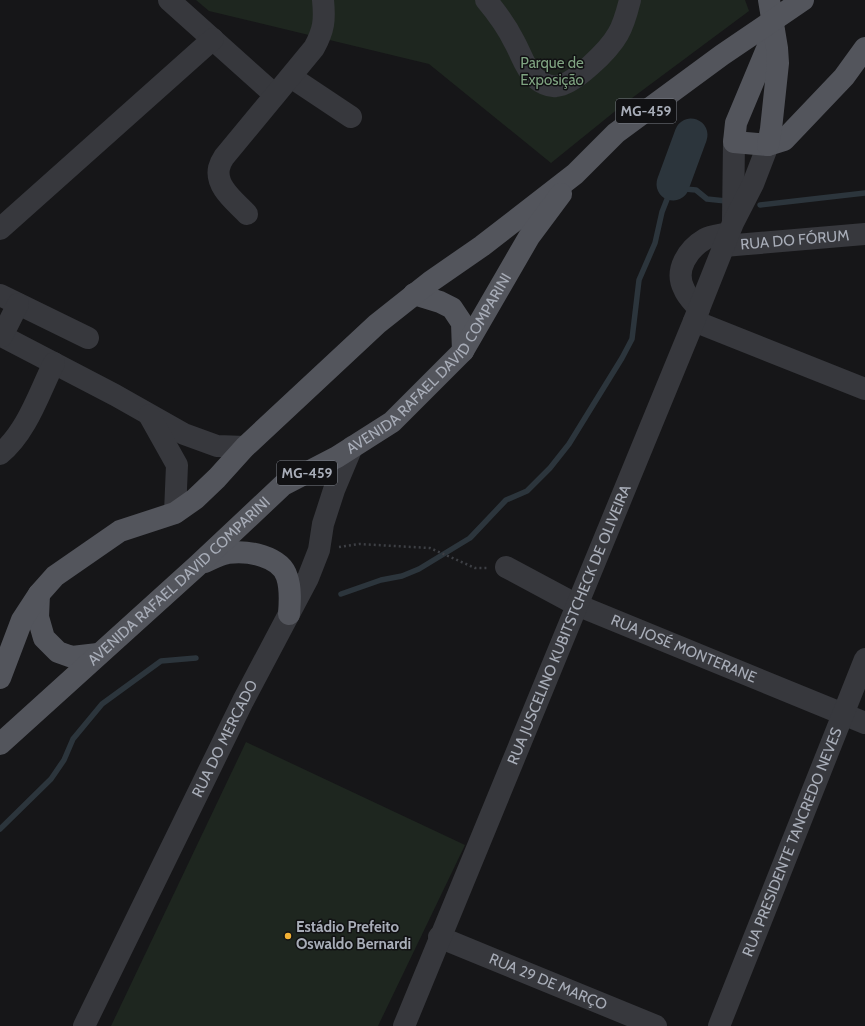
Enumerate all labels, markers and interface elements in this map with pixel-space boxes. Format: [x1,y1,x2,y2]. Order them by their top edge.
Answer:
park label: Parque de Exposição [520,54,584,89]
road number: MG-459 [616,99,676,123]
street label: RUA DO FÓRUM [739,226,850,254]
street label: AVENIDA RAFAEL DAVID COMPARINI [343,270,515,458]
road number: MG-459 [277,461,337,485]
street label: RUA JUSCELINO KUBITSTCHECK DE OLIVEIRA [504,481,635,767]
street label: AVENIDA RAFAEL DAVID COMPARINI [84,493,274,669]
street label: RUA JOSÉ MONTERANE [608,611,759,687]
street label: RUA DO MERCADO [188,677,261,800]
street label: RUA PRESIDENTE TANCREDO NEVES [739,725,846,959]
place label: Estádio Prefeito Oswaldo Bernardi [296,918,411,953]
marker: Estádio Prefeito Oswaldo Bernardi [283,931,293,941]
street label: RUA 29 DE MARÇO [487,950,610,1014]

